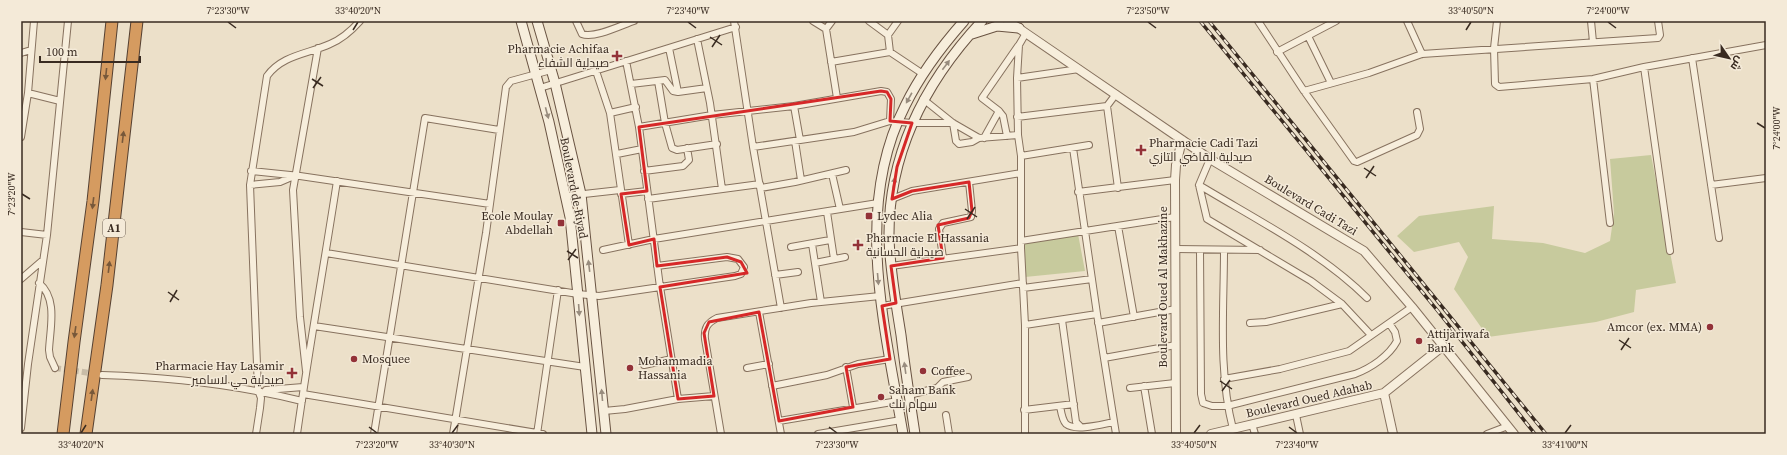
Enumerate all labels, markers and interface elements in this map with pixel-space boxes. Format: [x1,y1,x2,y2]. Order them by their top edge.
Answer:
text: 7°23'30"W [206,4,250,17]
text: 33°40'20"N [335,4,381,17]
text: 7°23'40"W [666,4,710,17]
text: 7°23'50"W [1126,4,1170,17]
text: 33°40'50"N [1448,4,1494,17]
text: 7°24'00"W [1586,4,1630,17]
scale bar [40,38,140,64]
north arrow [1709,38,1749,78]
place label: Pharmacie Achifaa صيدلية الشفاء [508,41,610,71]
text: 100 m [46,44,78,60]
marker: Pharmacie Achifaa صيدلية الشفاء [612,51,622,61]
text: ش [1727,53,1747,73]
one-way arrow [942,60,950,71]
one-way arrow [103,68,109,80]
one-way arrow [906,92,912,104]
text: 7°24'00"W [1770,106,1783,150]
one-way arrow [544,107,550,119]
one-way arrow [120,131,126,143]
place label: Pharmacie Cadi Tazi صيدلية القاضي التازي [1149,135,1259,167]
street label: Boulevard de Riyad [556,136,592,240]
marker: Pharmacie Cadi Tazi صيدلية القاضي التازي [1136,145,1146,155]
street label: Boulevard Cadi Tazi [1262,171,1361,239]
text: 7°23'20"W [5,172,18,216]
one-way arrow [891,177,897,189]
one-way arrow [90,197,96,209]
street label: Boulevard Oued Al Makhazine [1155,206,1171,368]
place label: Ecole Moulay Abdellah [481,208,554,238]
place label: Lydec Alia [877,208,933,224]
marker: Lydec Alia [864,211,874,221]
marker: Ecole Moulay Abdellah [556,218,566,228]
road number: A1 [103,219,125,237]
place label: Pharmacie El Hassania صيدلية الحسانية [866,230,990,260]
marker: Pharmacie El Hassania صيدلية الحسانية [853,240,863,250]
one-way arrow [586,260,592,272]
one-way arrow [106,261,113,273]
one-way arrow [875,273,882,285]
one-way arrow [576,304,583,316]
place label: Amcor (ex. MMA) [1607,319,1702,335]
marker: Amcor (ex. MMA) [1705,322,1715,332]
one-way arrow [72,326,78,338]
place label: Attijariwafa Bank [1427,326,1490,356]
marker: Attijariwafa Bank [1414,336,1424,346]
place label: Mosquee [362,351,410,367]
place label: Mohammadia Hassania [638,353,713,383]
marker: Mosquee [349,354,359,364]
place label: Pharmacie Hay Lasamir صيدلية حي لاسامير [155,358,284,390]
one-way arrow [902,362,908,374]
marker: Mohammadia Hassania [625,363,635,373]
place label: Coffee [931,363,965,379]
marker: Coffee [918,366,928,376]
marker: Pharmacie Hay Lasamir صيدلية حي لاسامير [287,368,297,378]
street label: Boulevard Oued Adahab [1244,377,1374,421]
place label: Saham Bank سهام بنك [889,382,956,412]
one-way arrow [89,389,95,401]
one-way arrow [599,389,605,401]
marker: Saham Bank سهام بنك [876,392,886,402]
text: 33°40'20"N [58,438,104,451]
text: 7°23'20"W [355,438,399,451]
text: 33°40'30"N [429,438,475,451]
text: 7°23'30"W [815,438,859,451]
text: 33°40'50"N [1171,438,1217,451]
text: 7°23'40"W [1275,438,1319,451]
text: 33°41'00"N [1542,438,1588,451]

